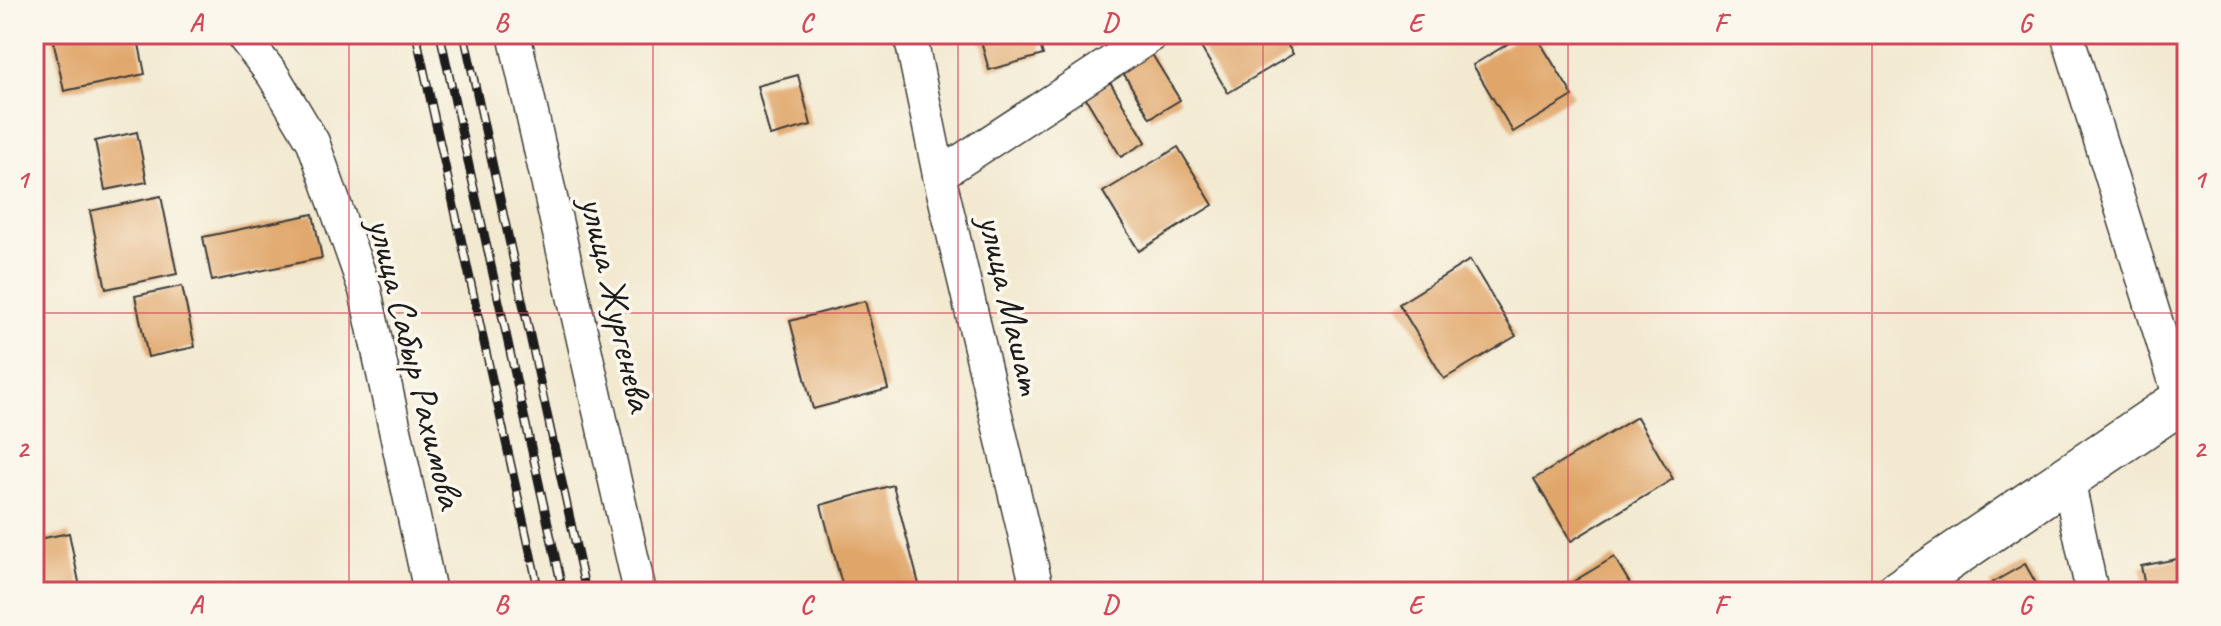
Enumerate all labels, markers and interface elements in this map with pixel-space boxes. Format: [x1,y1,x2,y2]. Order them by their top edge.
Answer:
text: A [189,6,204,39]
text: B [494,6,510,39]
text: C [800,6,816,39]
text: D [1102,6,1120,39]
text: E [1408,6,1426,39]
text: F [1714,6,1732,39]
text: G [2019,6,2035,39]
text: 1 [16,163,31,196]
text: 1 [2193,163,2208,196]
street label: улица Жургенева [569,190,665,418]
street label: улица Машат [967,208,1055,400]
street label: улица Сабыр Рахимова [357,211,475,515]
text: 2 [16,432,30,465]
text: 2 [2193,432,2207,465]
text: A [189,588,204,621]
text: B [494,588,510,621]
text: C [800,588,816,621]
text: D [1102,588,1120,621]
text: E [1408,588,1426,621]
text: F [1714,588,1732,621]
text: G [2019,588,2035,621]

